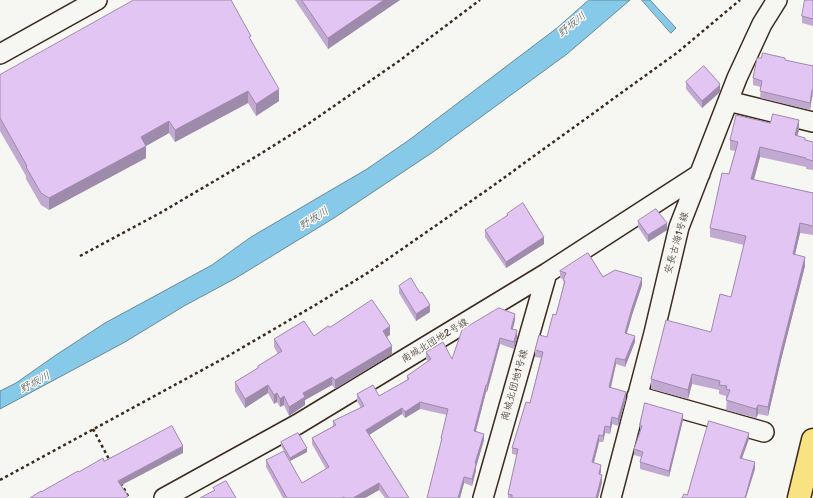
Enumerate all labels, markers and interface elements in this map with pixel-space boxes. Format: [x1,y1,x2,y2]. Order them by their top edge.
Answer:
water label: 野坂川 [555,9,589,41]
water label: 野坂川 [297,205,331,233]
street label: 安長古海1号線 [662,211,692,275]
street label: 南城北団地2号線 [399,316,471,366]
street label: 南城北団地1号線 [499,348,531,422]
water label: 野坂川 [17,369,53,397]

